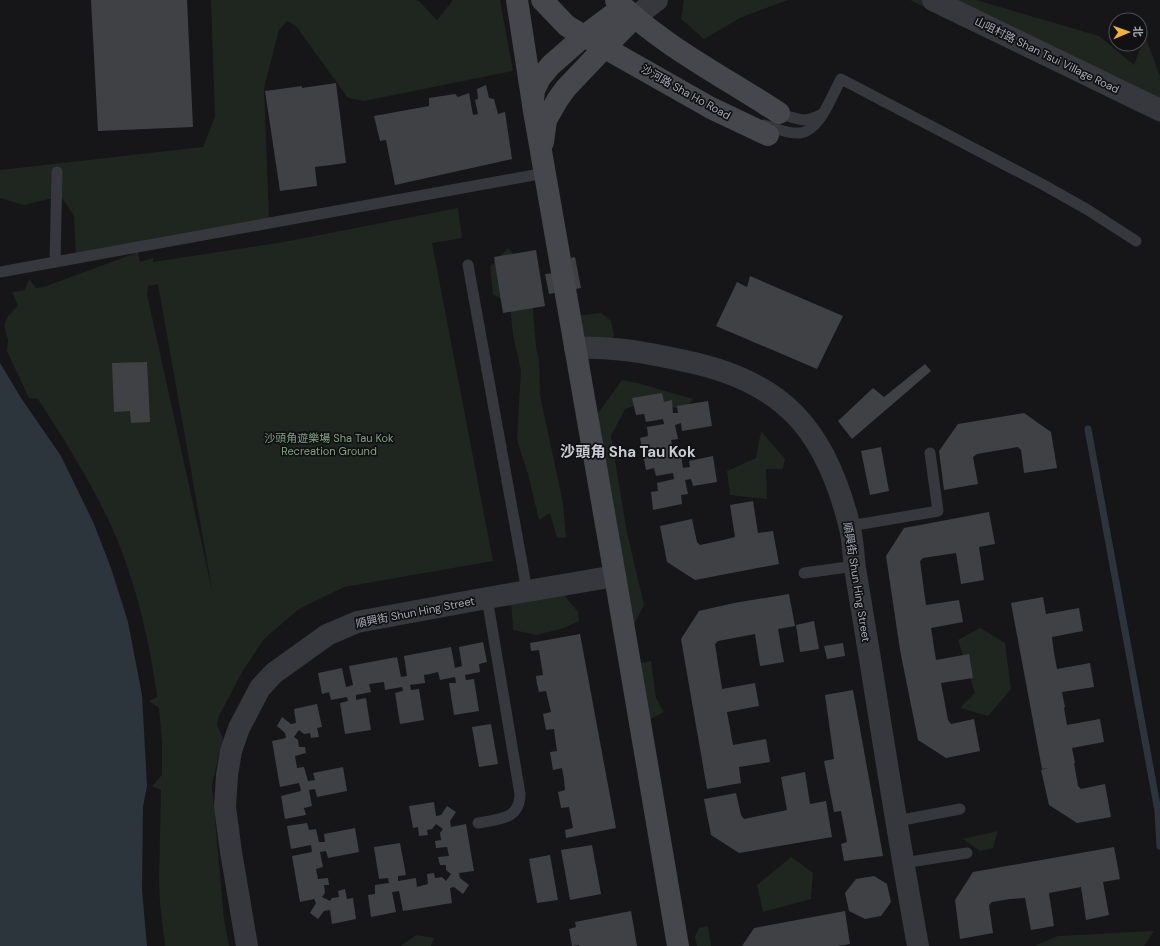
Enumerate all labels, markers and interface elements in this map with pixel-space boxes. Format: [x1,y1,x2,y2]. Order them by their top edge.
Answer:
north arrow [1108,12,1148,52]
street label: 山咀村路 Shan Tsui Village Road [972,14,1122,96]
text: 北 [1131,26,1145,37]
street label: 沙河路 Sha Ho Road [639,62,733,122]
park label: 沙頭角遊樂場 Sha Tau Kok Recreation Ground [264,431,394,458]
district label: 沙頭角 Sha Tau Kok [560,442,696,462]
street label: 順興街 Shun Hing Street [841,521,873,643]
street label: 順興街 Shun Hing Street [354,594,476,630]

